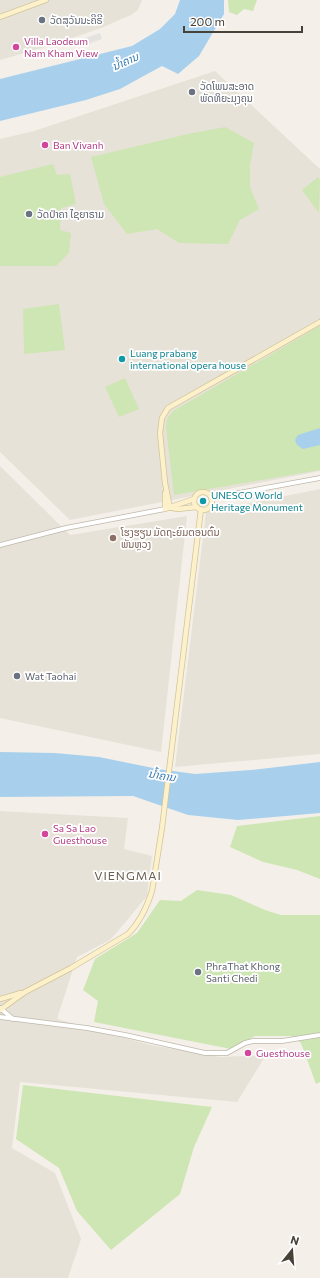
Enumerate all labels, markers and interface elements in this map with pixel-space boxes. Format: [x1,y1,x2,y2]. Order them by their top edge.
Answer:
scale bar [184,8,302,34]
place label: ວັດສຸວັນນະຄີຣີ [50,14,103,28]
text: 200 m [190,14,225,28]
marker: ວັດສຸວັນນະຄີຣີ [37,15,47,25]
place label: Villa Laodeum Nam Kham View [24,35,98,59]
marker: Villa Laodeum Nam Kham View [11,42,21,52]
water label: ນ້ຳຄານ [109,48,141,73]
place label: ວັດໂພນສະອາດ ພັດທິຍະມຸງຄຸນ [200,80,254,106]
marker: ວັດໂພນສະອາດ ພັດທິຍະມຸງຄຸນ [187,87,197,97]
place label: Ban Vivanh [53,139,104,151]
marker: Ban Vivanh [40,140,50,150]
place label: ວັດປ່າຄາ ໄຊຍາຣາມ [37,208,104,220]
marker: ວັດປ່າຄາ ໄຊຍາຣາມ [24,209,34,219]
place label: Luang prabang international opera house [130,347,246,371]
marker: Luang prabang international opera house [117,354,127,364]
place label: UNESCO World Heritage Monument [211,489,303,513]
marker: UNESCO World Heritage Monument [198,496,208,506]
place label: ໂຮງຮຽນ ມັດຖະຍົມຕອນຕົ້ນ ພັນຫຼວງ [120,525,220,551]
marker: ໂຮງຮຽນ ມັດຖະຍົມຕອນຕົ້ນ ພັນຫຼວງ [108,533,118,543]
place label: Wat Taohai [25,670,76,682]
marker: Wat Taohai [12,671,22,681]
water label: ນ້ຳຄານ [147,765,178,784]
place label: Sa Sa Lao Guesthouse [53,822,107,846]
marker: Sa Sa Lao Guesthouse [40,829,50,839]
district label: VIENGMAI [94,868,162,882]
place label: PhraThat Khong Santi Chedi [206,960,281,984]
marker: PhraThat Khong Santi Chedi [193,967,203,977]
place label: Guesthouse [256,1047,310,1059]
marker: Guesthouse [243,1048,253,1058]
north arrow [272,1230,312,1270]
text: N [289,1233,301,1247]

